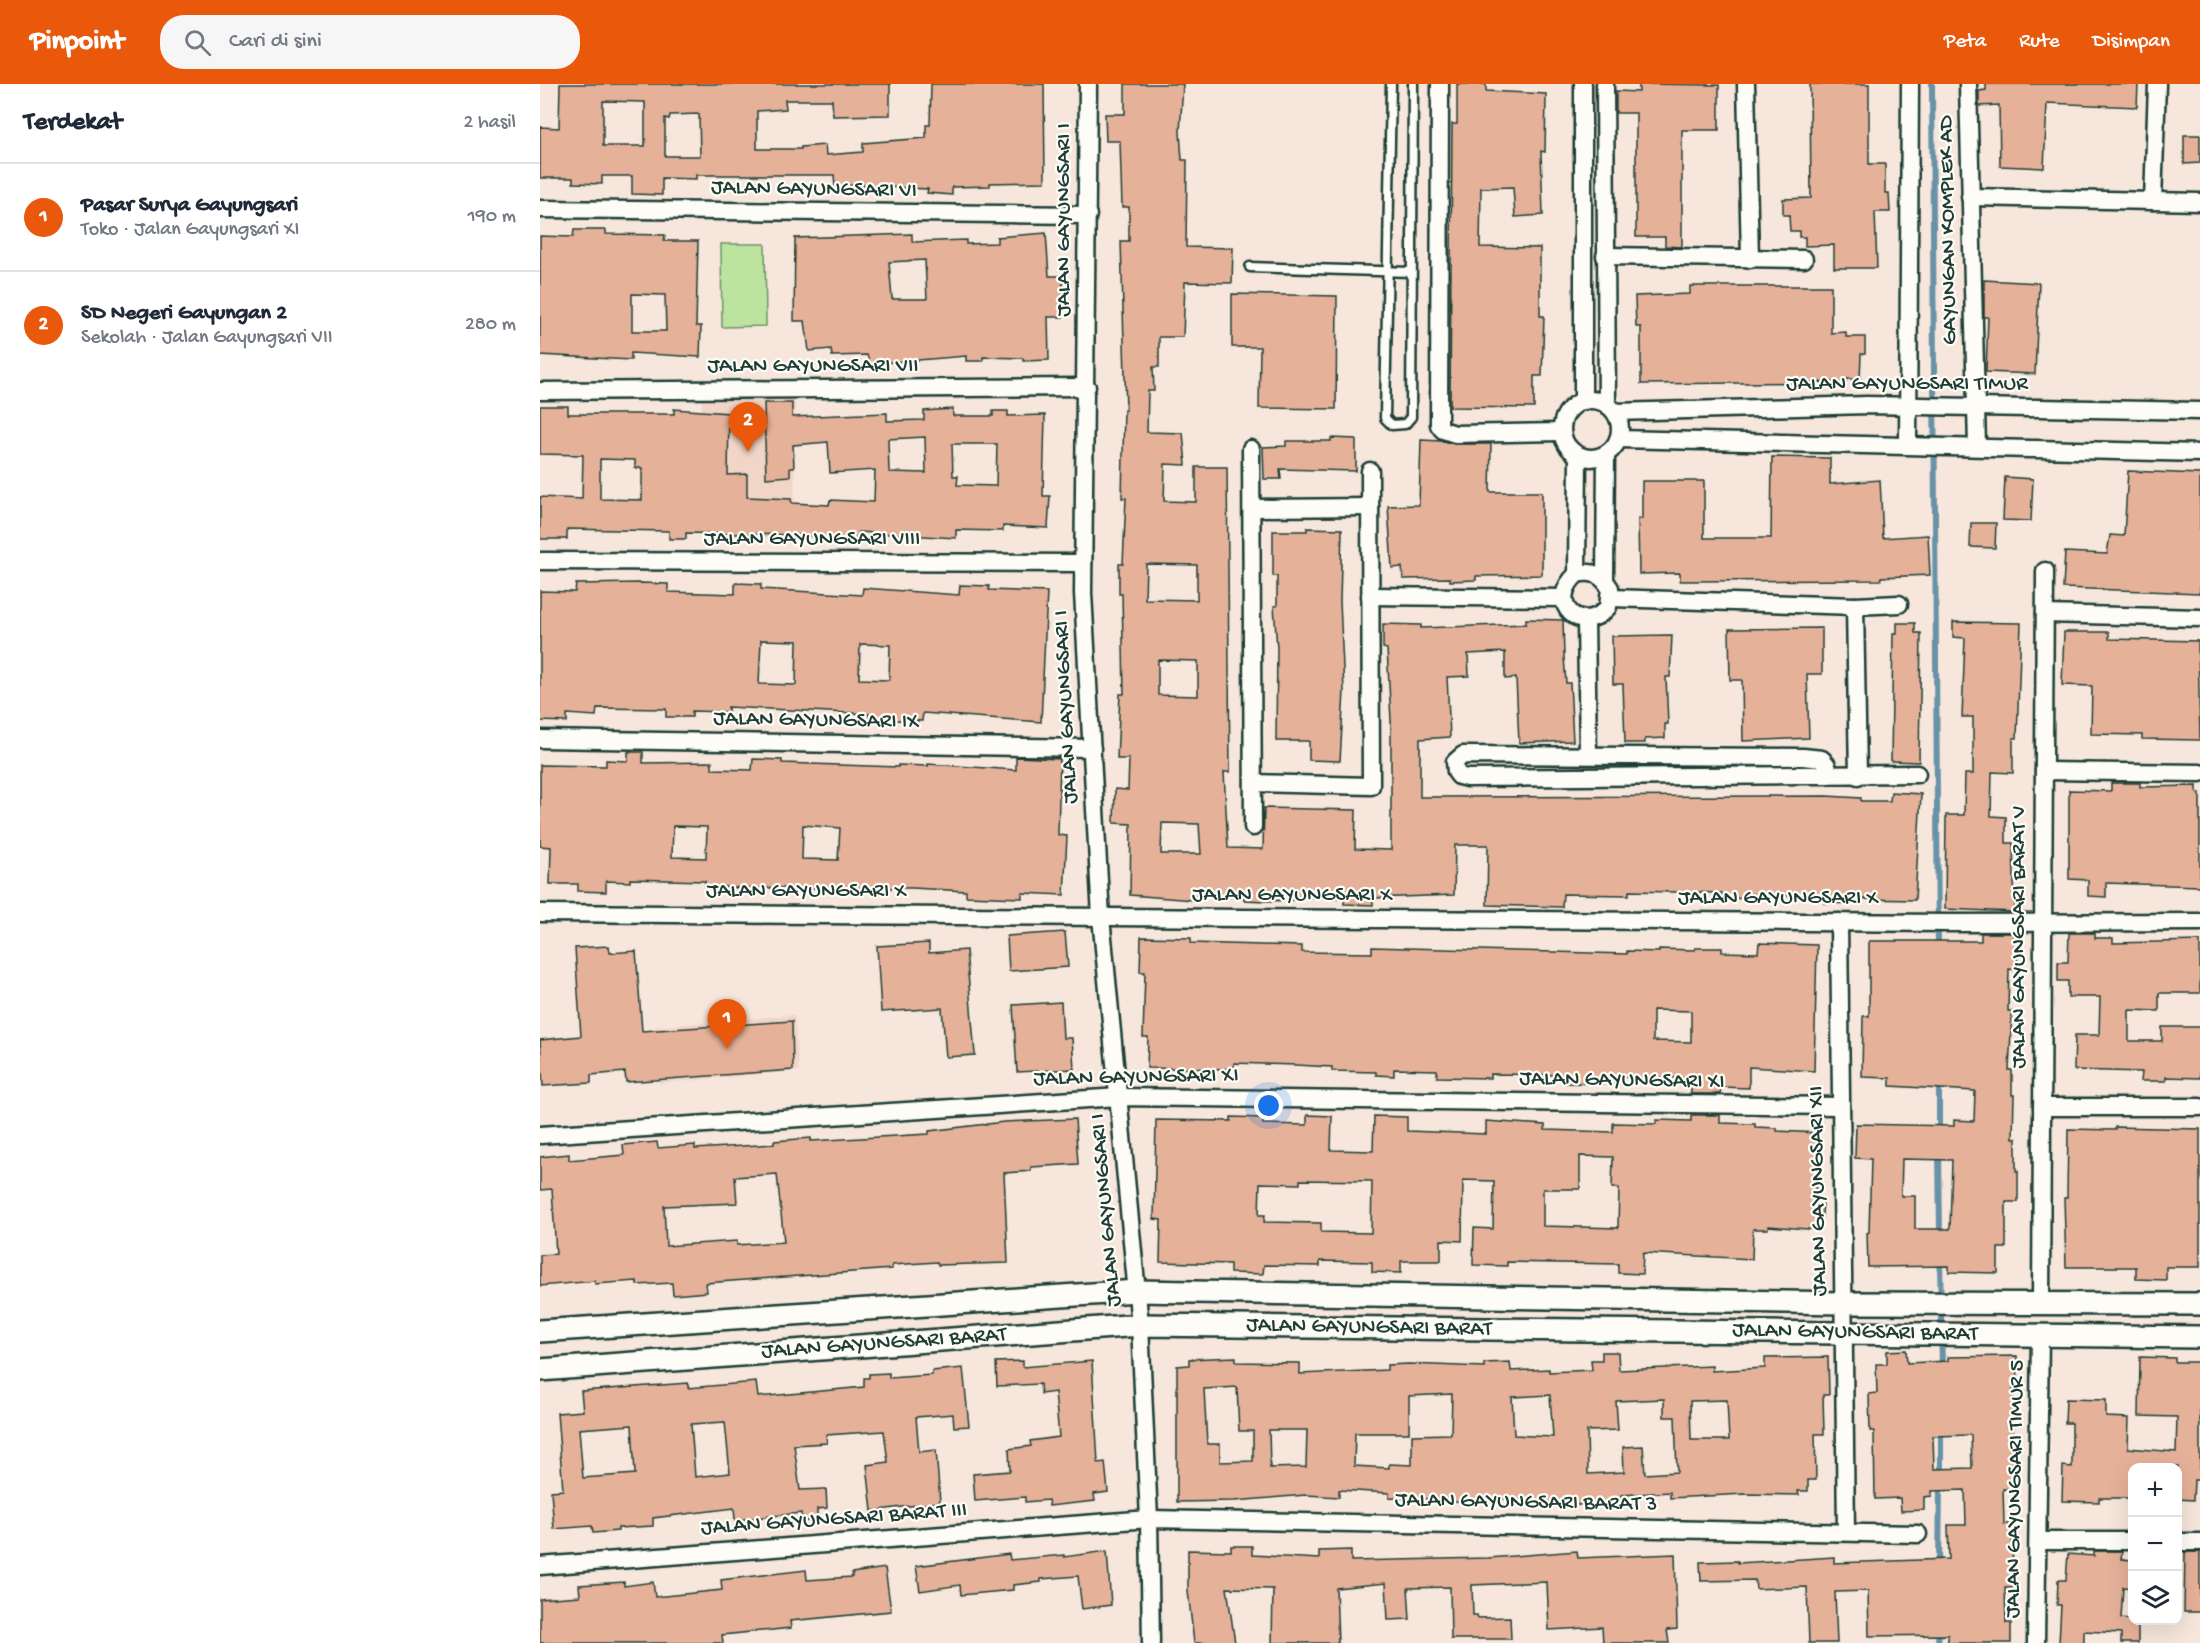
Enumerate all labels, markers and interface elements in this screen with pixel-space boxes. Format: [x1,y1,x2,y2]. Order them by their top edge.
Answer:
search box [160,15,580,69]
text: Pinpoint [30,26,124,59]
icon: search [181,26,214,59]
text: Cari di sini [229,29,322,55]
text: Peta [1944,30,1986,55]
text: Rute [2019,30,2060,55]
text: Disimpan [2093,30,2170,55]
text: Terdekat [24,108,122,139]
text: 2 hasil [464,112,516,135]
street label: GAYUNGAN KOMPLEK AD [1934,114,1964,345]
street label: JALAN GAYUNGSARI I [1052,123,1078,317]
street label: JALAN GAYUNGSARI VI [711,175,917,205]
text: Pasar Surya Gayungsari [81,193,298,219]
text: 1 [39,206,48,229]
text: 190 m [468,206,516,229]
text: Toko · Jalan Gayungsari XI [81,219,299,242]
text: SD Negeri Gayungan 2 [81,301,287,327]
text: 2 [39,314,48,337]
text: 280 m [465,314,516,337]
text: Sekolah · Jalan Gayungsari VII [81,327,333,350]
street label: JALAN GAYUNGSARI VII [707,354,919,380]
street label: JALAN GAYUNGSARI TIMUR [1786,372,2029,398]
pin: 2 [728,402,768,452]
street label: JALAN GAYUNGSARI VIII [704,527,920,553]
street label: JALAN GAYUNGSARI I [1049,610,1085,804]
street label: JALAN GAYUNGSARI IX [713,706,920,736]
street label: JALAN GAYUNGSARI BARAT V [2007,805,2033,1069]
street label: JALAN GAYUNGSARI X [706,879,907,905]
street label: JALAN GAYUNGSARI X [1192,883,1393,909]
street label: JALAN GAYUNGSARI X [1678,886,1879,912]
pin: 1 [708,1000,747,1049]
street label: JALAN GAYUNGSARI XI [1033,1063,1239,1093]
street label: JALAN GAYUNGSARI XI [1519,1066,1725,1096]
street label: JALAN GAYUNGSARI XII [1804,1085,1834,1297]
your location [1254,1091,1283,1120]
street label: JALAN GAYUNGSARI I [1086,1112,1128,1308]
street label: JALAN GAYUNGSARI BARAT [1246,1313,1494,1343]
street label: JALAN GAYUNGSARI BARAT [1732,1318,1980,1348]
street label: JALAN GAYUNGSARI BARAT [761,1322,1009,1366]
street label: JALAN GAYUNGSARI TIMUR 5 [2001,1360,2031,1618]
map controls [2128,1463,2182,1625]
button: + [2128,1463,2182,1517]
street label: JALAN GAYUNGSARI BARAT 3 [1395,1488,1657,1518]
street label: JALAN GAYUNGSARI BARAT III [700,1498,968,1542]
button: − [2128,1517,2182,1571]
button: layers [2128,1571,2182,1625]

